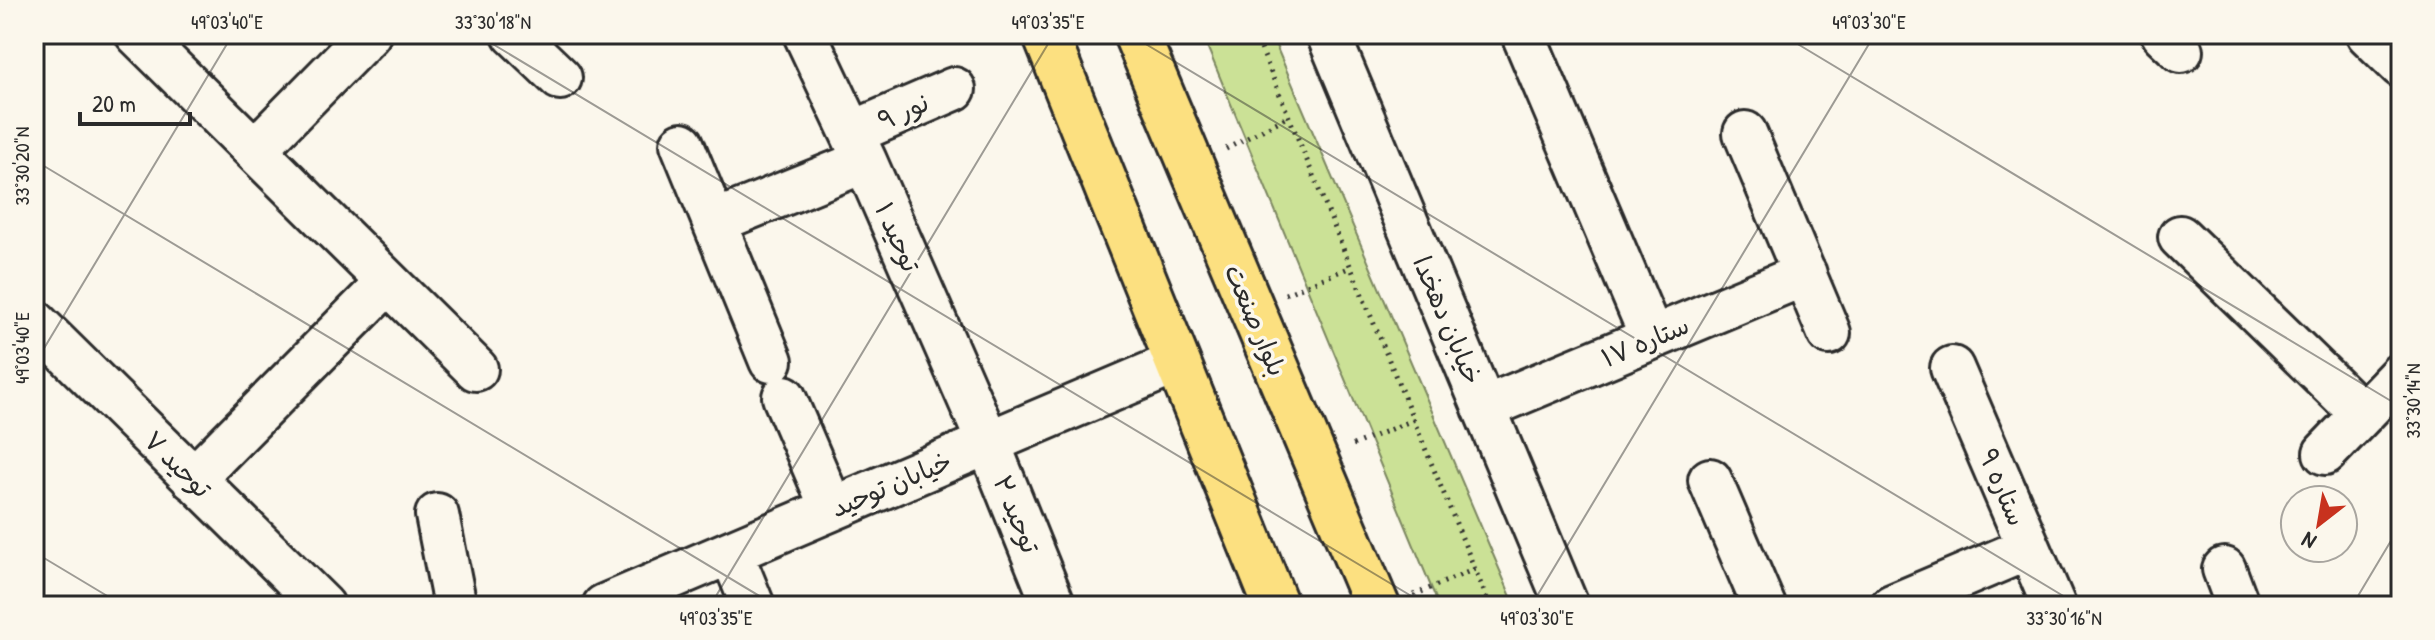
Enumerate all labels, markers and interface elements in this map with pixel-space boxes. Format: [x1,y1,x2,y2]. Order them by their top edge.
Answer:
text: 49°03'40"E [191,8,263,35]
text: 33°30'18"N [455,8,531,35]
text: 49°03'35"E [1012,8,1085,35]
text: 49°03'30"E [1832,8,1906,35]
scale bar [80,76,190,126]
street label: نور ۹ [872,84,934,138]
text: 20 m [92,87,136,119]
text: 33°30'20"N [8,127,35,205]
street label: توحید ۱ [867,197,929,278]
street label: خیابان دهخدا [1405,250,1491,390]
street label: بلوار صنعت [1217,259,1295,381]
street label: ستاره ۱۷ [1596,307,1694,375]
text: 49°03'40"E [8,312,35,384]
text: 33°30'14"N [2399,363,2426,439]
street label: توحید ۷ [137,423,220,506]
street label: خیابان توحید [825,443,957,525]
street label: ستاره ۹ [1971,443,2035,531]
street label: توحید ۲ [986,470,1049,559]
north arrow [2279,484,2359,564]
text: N [2296,525,2321,557]
text: 49°03'35"E [680,604,753,631]
text: 49°03'30"E [1500,604,1574,631]
text: 33°30'16"N [2026,604,2102,631]

